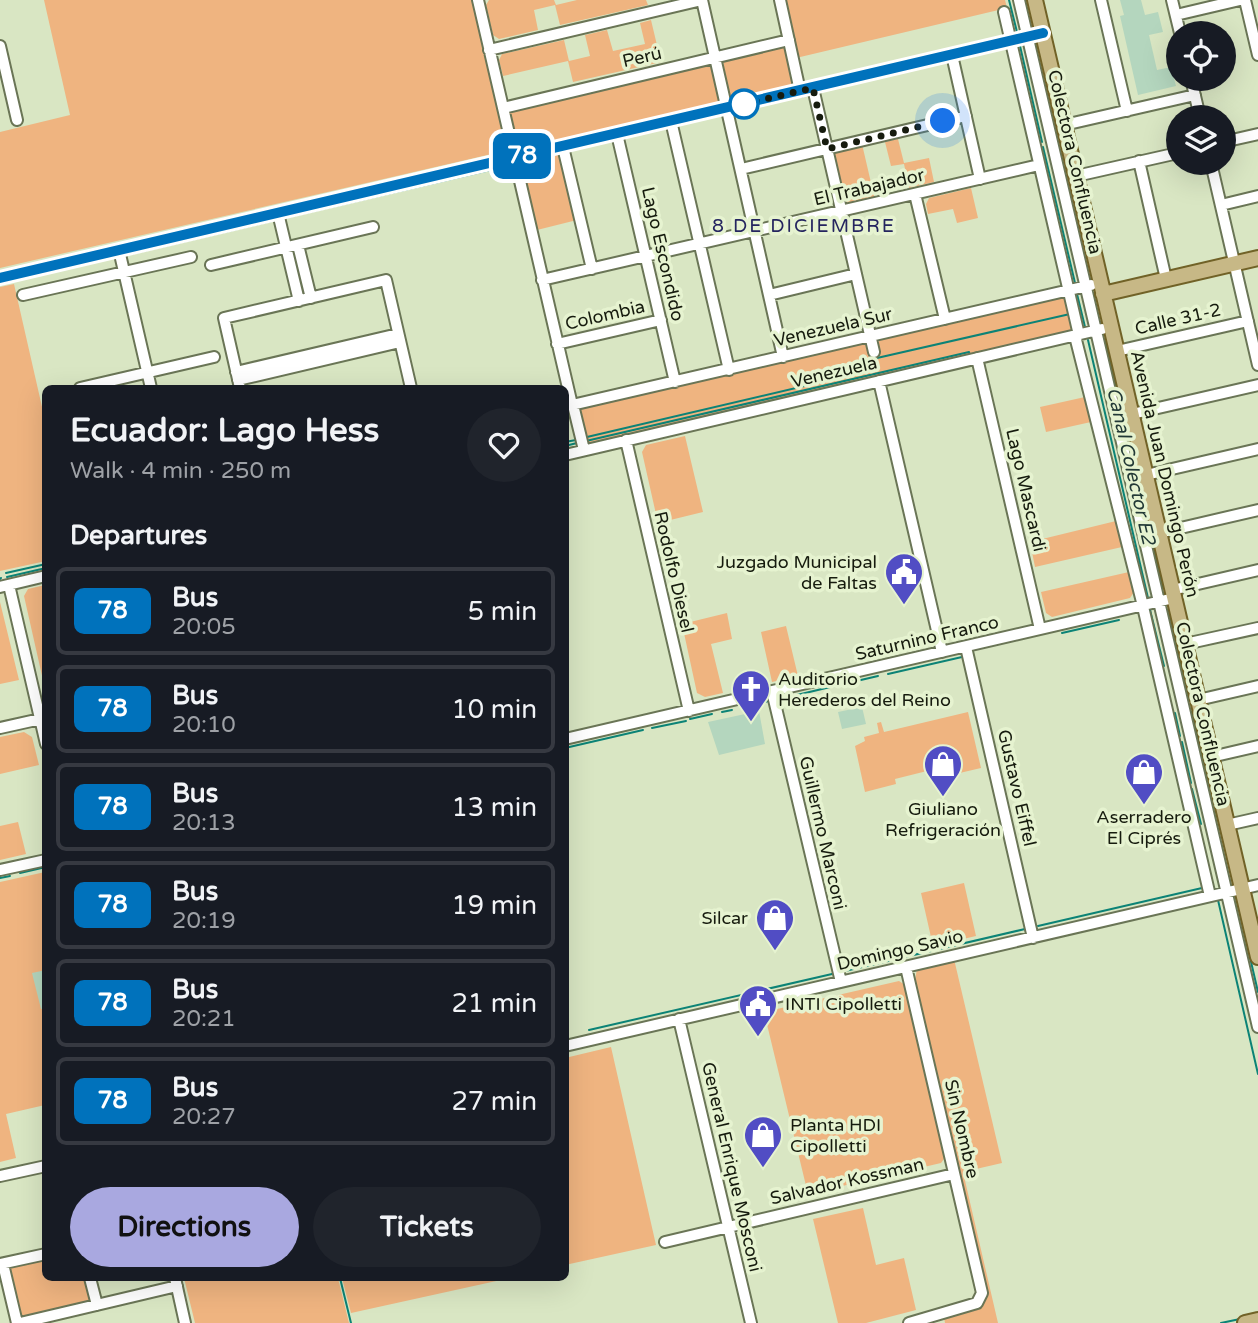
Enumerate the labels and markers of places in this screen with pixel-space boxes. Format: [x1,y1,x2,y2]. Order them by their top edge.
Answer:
unlabelled marker [729,89,759,119]
place label: Juzgado Municipal de Faltas [717,551,877,594]
public building icon: Juzgado Municipal de Faltas [883,551,925,606]
church icon: Auditorio Herederos del Reino [730,668,772,723]
place label: Auditorio Herederos del Reino [778,668,951,711]
shop icon: Giuliano Refrigeración [922,743,964,798]
shop icon: Aserradero El Ciprés [1123,751,1165,806]
place label: Giuliano Refrigeración [885,798,1001,841]
place label: Aserradero El Ciprés [1096,806,1192,849]
shop icon: Silcar [754,897,796,952]
place label: Silcar [702,907,748,929]
public building icon: INTI Cipolletti [737,983,779,1038]
place label: INTI Cipolletti [785,993,902,1015]
shop icon: Planta HDI Cipolletti [742,1114,784,1169]
place label: Planta HDI Cipolletti [790,1114,881,1157]

